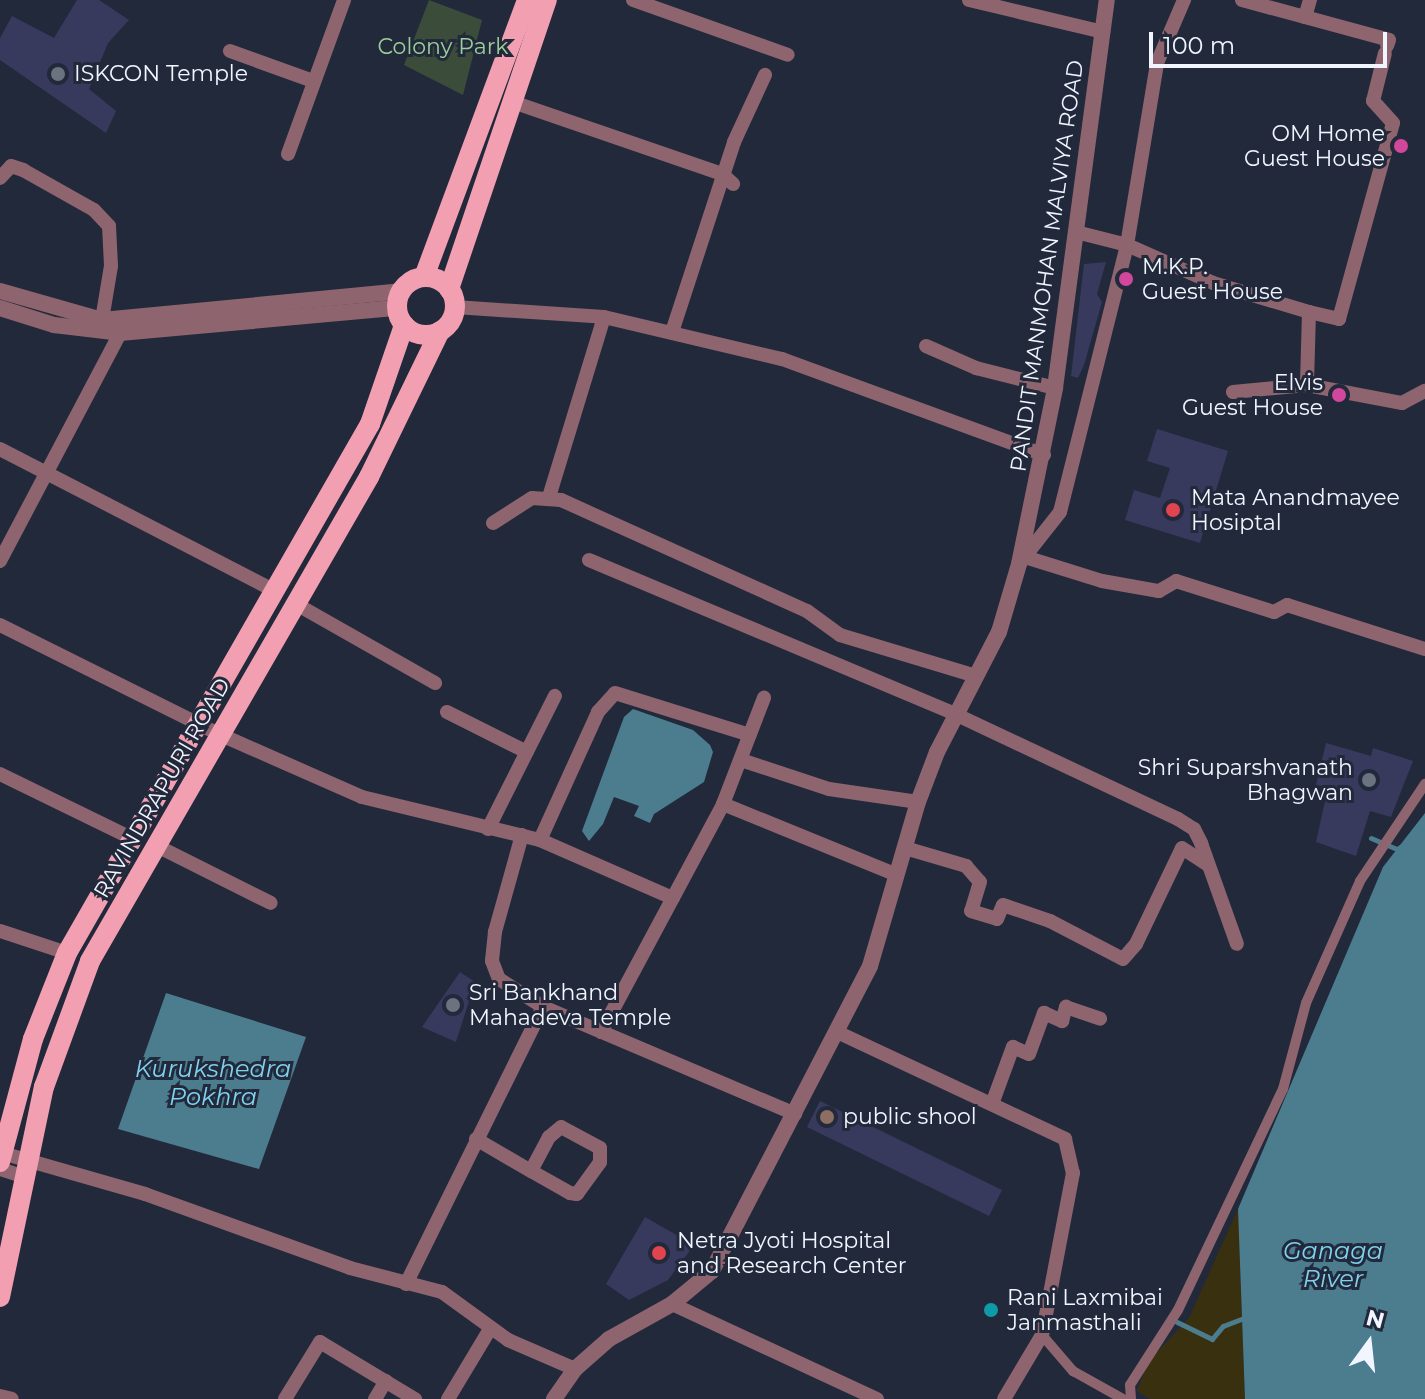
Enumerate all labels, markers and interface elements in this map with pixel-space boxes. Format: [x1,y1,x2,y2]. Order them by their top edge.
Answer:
scale bar [1153,16,1391,66]
text: 100 m [1163,31,1235,60]
park label: Colony Park [378,34,508,60]
street label: PANDIT MANMOHAN MALVIYA ROAD [1005,58,1089,474]
place label: ISKCON Temple [74,61,248,87]
marker: ISKCON Temple [49,65,67,83]
place label: OM Home Guest House [1244,120,1385,172]
marker: OM Home Guest House [1392,137,1410,155]
place label: M.K.P. Guest House [1142,253,1283,304]
marker: M.K.P. Guest House [1117,270,1135,288]
place label: Elvis Guest House [1182,369,1323,420]
marker: Elvis Guest House [1330,386,1348,404]
place label: Mata Anandmayee Hosiptal [1191,484,1400,536]
marker: Mata Anandmayee Hosiptal [1162,499,1184,521]
street label: RAVINDRAPURI ROAD [88,673,236,903]
place label: Shri Suparshvanath Bhagwan [1138,754,1353,806]
marker: Shri Suparshvanath Bhagwan [1360,771,1378,789]
place label: Sri Bankhand Mahadeva Temple [469,979,671,1030]
marker: Sri Bankhand Mahadeva Temple [444,996,462,1014]
water label: Kurukshedra Pokhra [135,1055,291,1111]
place label: public shool [843,1104,977,1130]
marker: public shool [818,1108,836,1126]
place label: Netra Jyoti Hospital and Research Center [677,1227,907,1278]
water label: Ganaga River [1283,1237,1383,1293]
marker: Netra Jyoti Hospital and Research Center [648,1242,670,1264]
place label: Rani Laxmibai Janmasthali [1007,1284,1163,1336]
marker: Rani Laxmibai Janmasthali [982,1301,1000,1319]
north arrow [1329,1303,1409,1383]
text: N [1363,1304,1387,1335]

